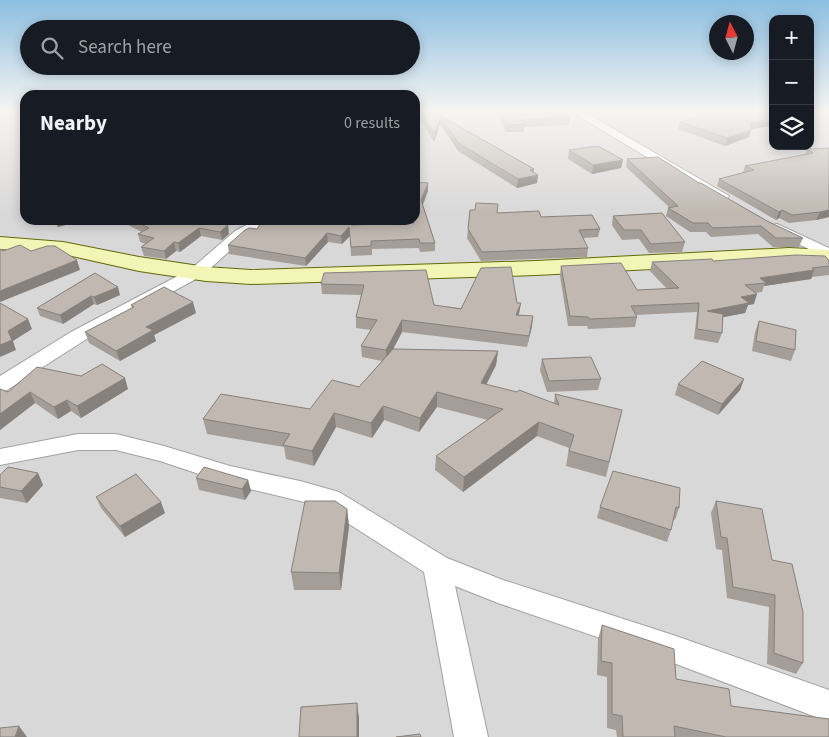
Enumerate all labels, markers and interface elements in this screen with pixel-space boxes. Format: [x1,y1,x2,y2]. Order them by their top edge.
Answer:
north arrow [709,15,754,60]
map controls [769,15,814,150]
button: + [769,15,814,60]
search box [20,20,420,75]
icon: search [38,34,66,62]
text: Search here [78,34,172,61]
button: − [769,60,814,105]
button: layers [769,105,814,150]
text: Nearby [40,108,107,138]
text: 0 results [344,112,400,134]

